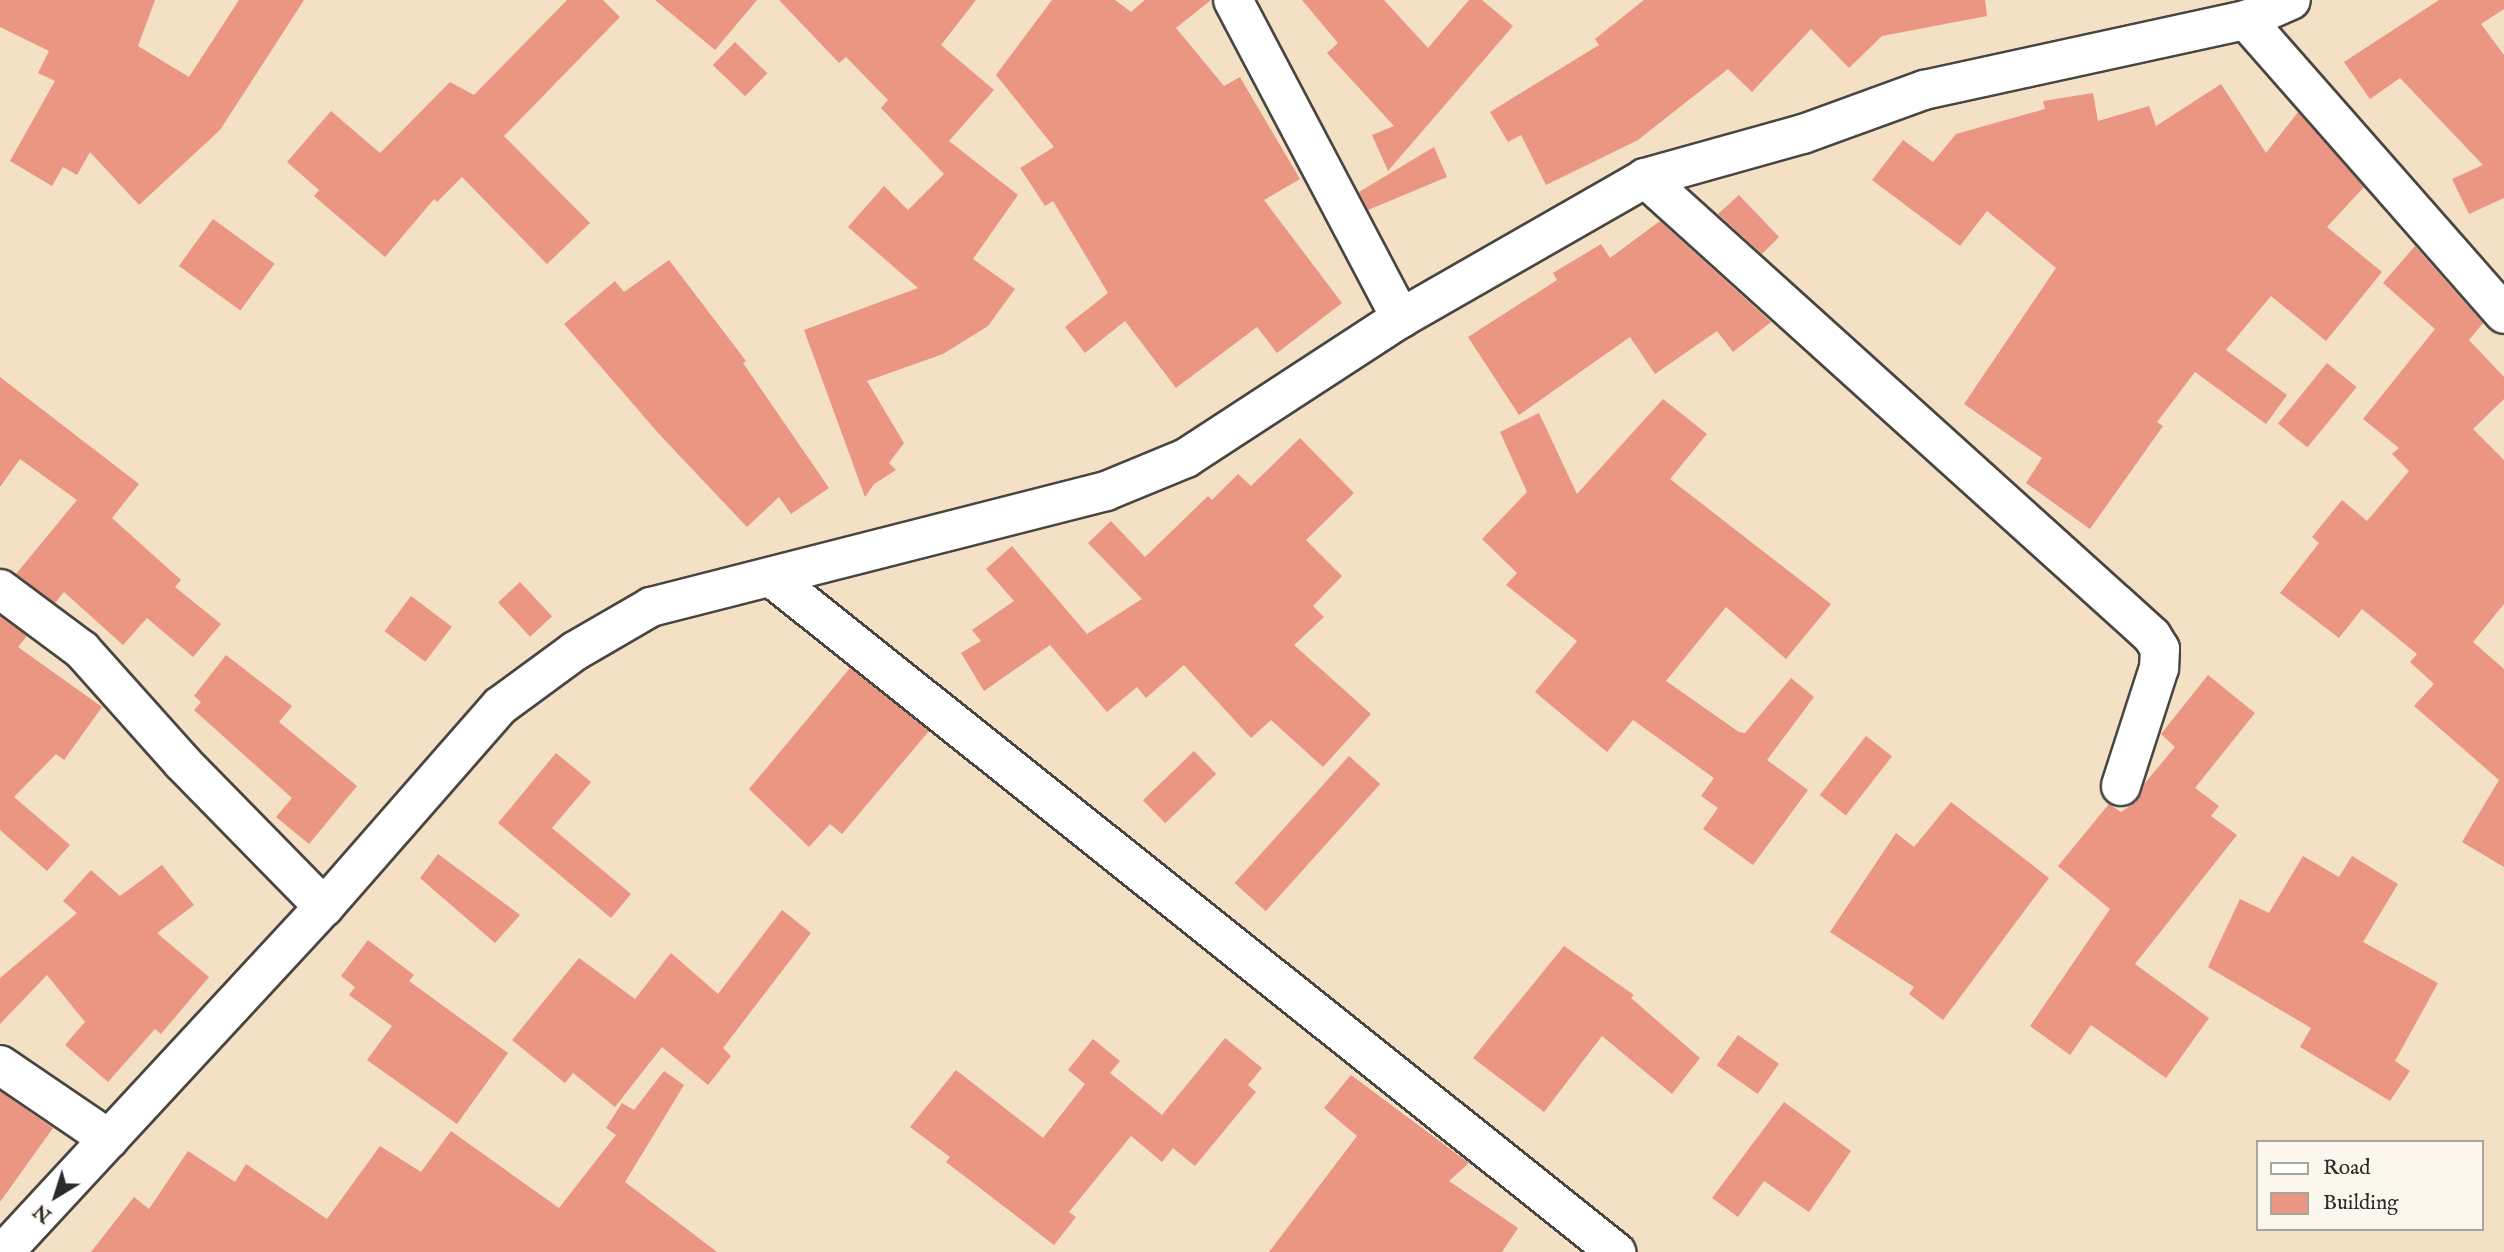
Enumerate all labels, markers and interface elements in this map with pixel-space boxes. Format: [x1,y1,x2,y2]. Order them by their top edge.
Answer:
legend [2256,1140,2483,1231]
text: Road [2323,1155,2370,1182]
north arrow [21,1161,91,1231]
text: Building [2323,1190,2398,1217]
text: N [29,1198,57,1227]

